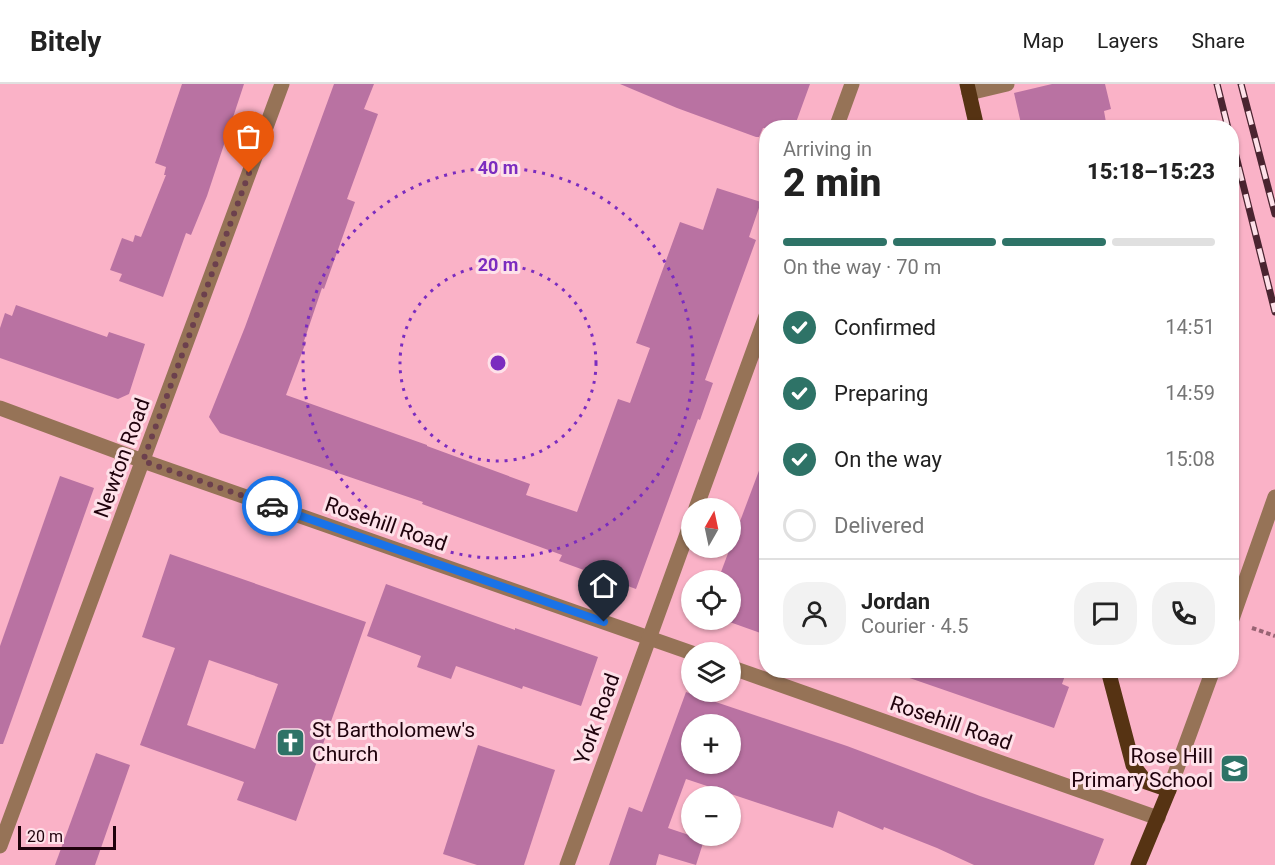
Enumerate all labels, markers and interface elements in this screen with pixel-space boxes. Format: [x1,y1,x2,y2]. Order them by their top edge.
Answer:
text: Bitely [30,25,101,58]
text: Map [1022,29,1064,53]
text: Layers [1097,29,1158,53]
text: Share [1191,29,1245,53]
pin [223,111,274,173]
icon: bag [232,120,265,153]
text: Arriving in [783,137,872,161]
text: 40 m [478,157,518,178]
text: 15:18–15:23 [1087,159,1215,184]
text: 2 min [783,160,881,206]
text: 20 m [478,254,518,275]
text: On the way · 70 m [783,255,941,279]
icon: check [783,311,816,344]
text: Confirmed [834,315,936,340]
text: 14:51 [1165,315,1215,339]
centre of rings [488,353,508,373]
icon: check [783,377,816,410]
text: Preparing [834,381,928,406]
text: 14:59 [1165,381,1215,405]
street label: Newton Road [89,395,155,521]
icon: check [783,443,816,476]
text: On the way [834,447,942,472]
text: 15:08 [1165,447,1215,471]
courier [242,476,302,536]
icon: car [256,490,289,523]
street label: Rosehill Road [322,492,450,556]
north arrow [681,498,741,558]
map controls [681,498,741,846]
text: Delivered [834,513,924,538]
pin [578,560,629,622]
icon: home [587,569,620,602]
button: locate [681,570,741,630]
button: person [783,582,846,645]
button: chat [1074,582,1137,645]
button: phone [1152,582,1215,645]
text: Jordan [861,589,930,614]
text: Courier · 4.5 [861,614,968,638]
button: layers [681,642,741,702]
street label: York Road [569,670,625,768]
street label: Rosehill Road [887,691,1015,755]
button: + [681,714,741,774]
place label: St Bartholomew's Church [312,718,475,766]
church icon: St Bartholomew's Church [275,726,307,758]
place label: Rose Hill Primary School [1071,744,1213,792]
school or university icon: Rose Hill Primary School [1218,752,1250,784]
button: − [681,786,741,846]
scale bar [18,823,116,850]
text: 20 m [27,827,63,846]

